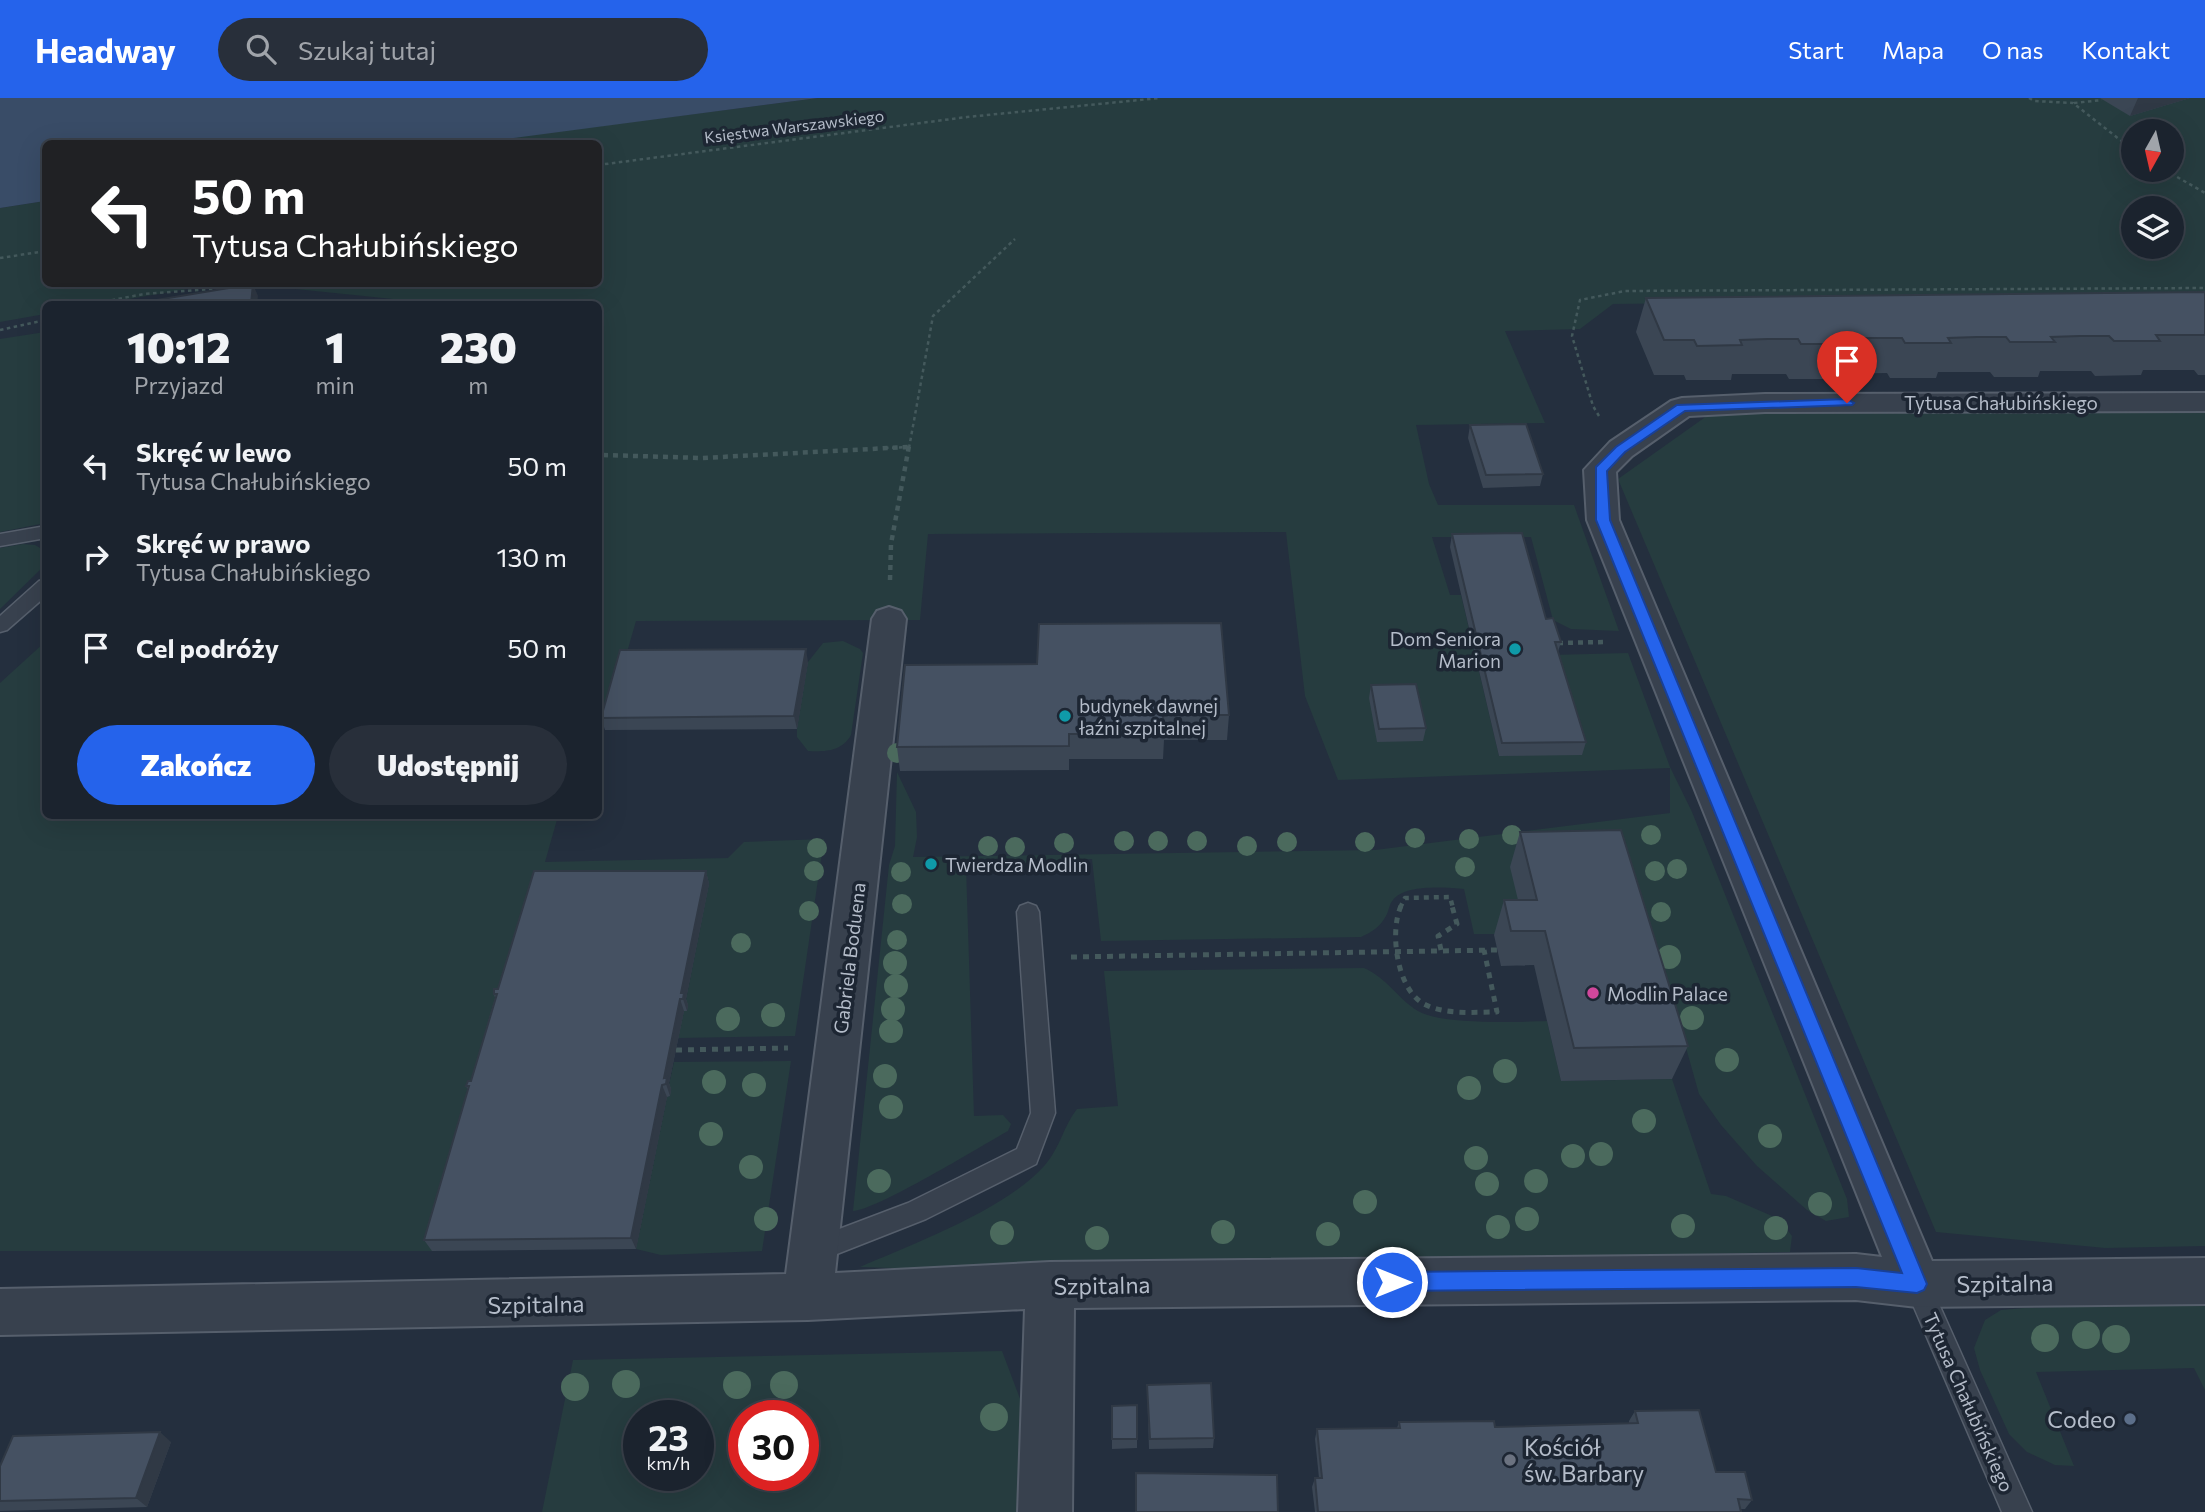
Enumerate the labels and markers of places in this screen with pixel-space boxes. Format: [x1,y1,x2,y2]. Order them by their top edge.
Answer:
pin [1817,331,1877,403]
place label: Dom Seniora Marion [1390,627,1501,672]
marker: Dom Seniora Marion [1507,641,1523,657]
place label: budynek dawnej łaźni szpitalnej [1078,694,1218,739]
marker: budynek dawnej łaźni szpitalnej [1057,708,1073,724]
place label: Twierdza Modlin [945,853,1088,876]
marker: Twierdza Modlin [923,856,939,872]
place label: Modlin Palace [1607,982,1728,1005]
marker: Modlin Palace [1585,985,1601,1001]
place label: Codeo [2047,1405,2116,1433]
marker: Codeo [2122,1411,2138,1427]
place label: Kościół św. Barbary [1524,1433,1644,1487]
marker: Kościół św. Barbary [1502,1452,1518,1468]

